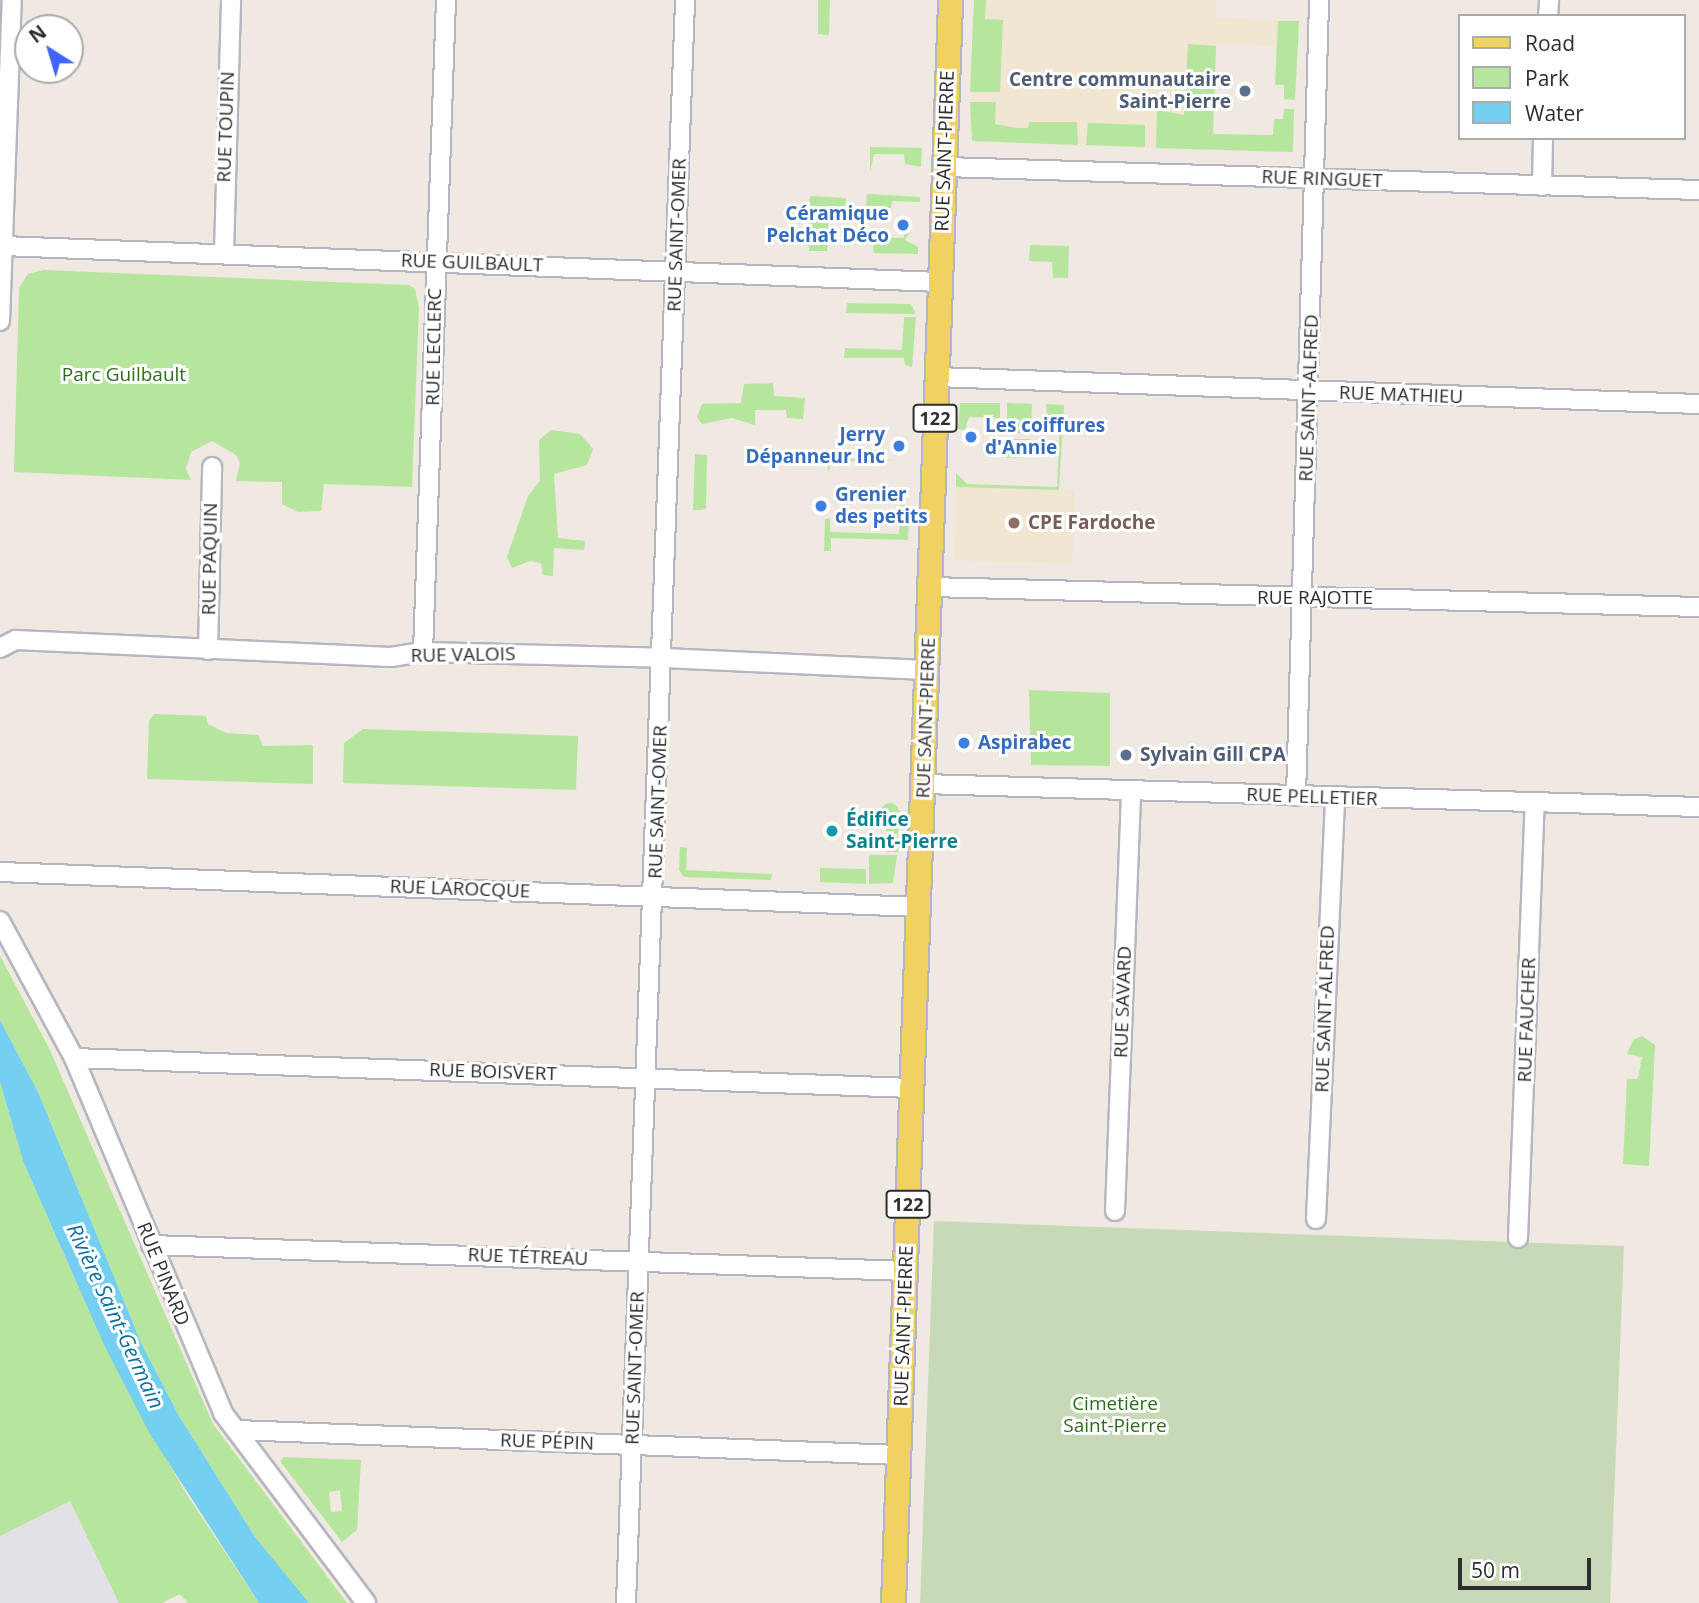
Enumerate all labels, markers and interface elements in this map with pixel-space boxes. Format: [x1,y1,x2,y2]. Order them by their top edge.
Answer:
north arrow [14,14,84,84]
legend [1458,14,1685,140]
text: N [24,19,52,49]
text: Road [1525,29,1575,57]
text: Park [1525,64,1569,92]
place label: Centre communautaire Saint-Pierre [1009,69,1231,113]
street label: RUE SAINT-PIERRE [931,70,959,232]
street label: RUE TOUPIN [213,71,239,183]
marker: Centre communautaire Saint-Pierre [1237,83,1253,99]
text: Water [1525,99,1584,127]
street label: RUE SAINT-OMER [663,158,691,312]
street label: RUE RINGUET [1261,165,1383,193]
place label: Céramique Pelchat Déco [766,203,889,247]
marker: Céramique Pelchat Déco [895,217,911,233]
street label: RUE GUILBAULT [400,249,544,277]
street label: RUE LECLERC [422,288,446,406]
street label: RUE SAINT-ALFRED [1295,314,1323,482]
park label: Parc Guilbault [62,364,186,386]
street label: RUE MATHIEU [1338,381,1464,409]
road number: 122 [912,404,958,432]
place label: Les coiffures d'Annie [985,415,1105,459]
place label: Jerry Dépanneur Inc [745,424,885,468]
marker: Les coiffures d'Annie [963,429,979,445]
marker: Jerry Dépanneur Inc [891,438,907,454]
place label: Grenier des petits [835,484,928,528]
marker: Grenier des petits [813,498,829,514]
street label: RUE PAQUIN [198,502,222,616]
place label: CPE Fardoche [1028,512,1155,534]
marker: CPE Fardoche [1006,515,1022,531]
street label: RUE RAJOTTE [1257,587,1373,609]
street label: RUE SAINT-PIERRE [912,637,940,799]
street label: RUE VALOIS [410,643,516,667]
street label: RUE SAINT-OMER [644,725,672,879]
place label: Aspirabec [978,732,1071,754]
marker: Aspirabec [956,735,972,751]
place label: Sylvain Gill CPA [1140,744,1286,766]
marker: Sylvain Gill CPA [1118,747,1134,763]
street label: RUE PELLETIER [1246,783,1378,811]
place label: Édifice Saint-Pierre [846,809,958,853]
marker: Édifice Saint-Pierre [824,823,840,839]
street label: RUE LAROCQUE [389,875,531,903]
street label: RUE SAINT-ALFRED [1311,925,1339,1093]
street label: RUE SAVARD [1110,945,1136,1059]
street label: RUE FAUCHER [1513,957,1541,1083]
street label: RUE BOISVERT [429,1058,557,1086]
road number: 122 [885,1190,931,1218]
street label: RUE PINARD [132,1219,194,1329]
water label: Rivière Saint-Germain [62,1220,170,1412]
street label: RUE TÉTREAU [467,1244,589,1270]
street label: RUE SAINT-PIERRE [890,1245,918,1407]
street label: RUE SAINT-OMER [621,1291,649,1445]
park label: Cimetière Saint-Pierre [1063,1393,1167,1437]
street label: RUE PÉPIN [500,1429,594,1455]
scale bar [1461,1544,1594,1588]
text: 50 m [1471,1556,1520,1584]

